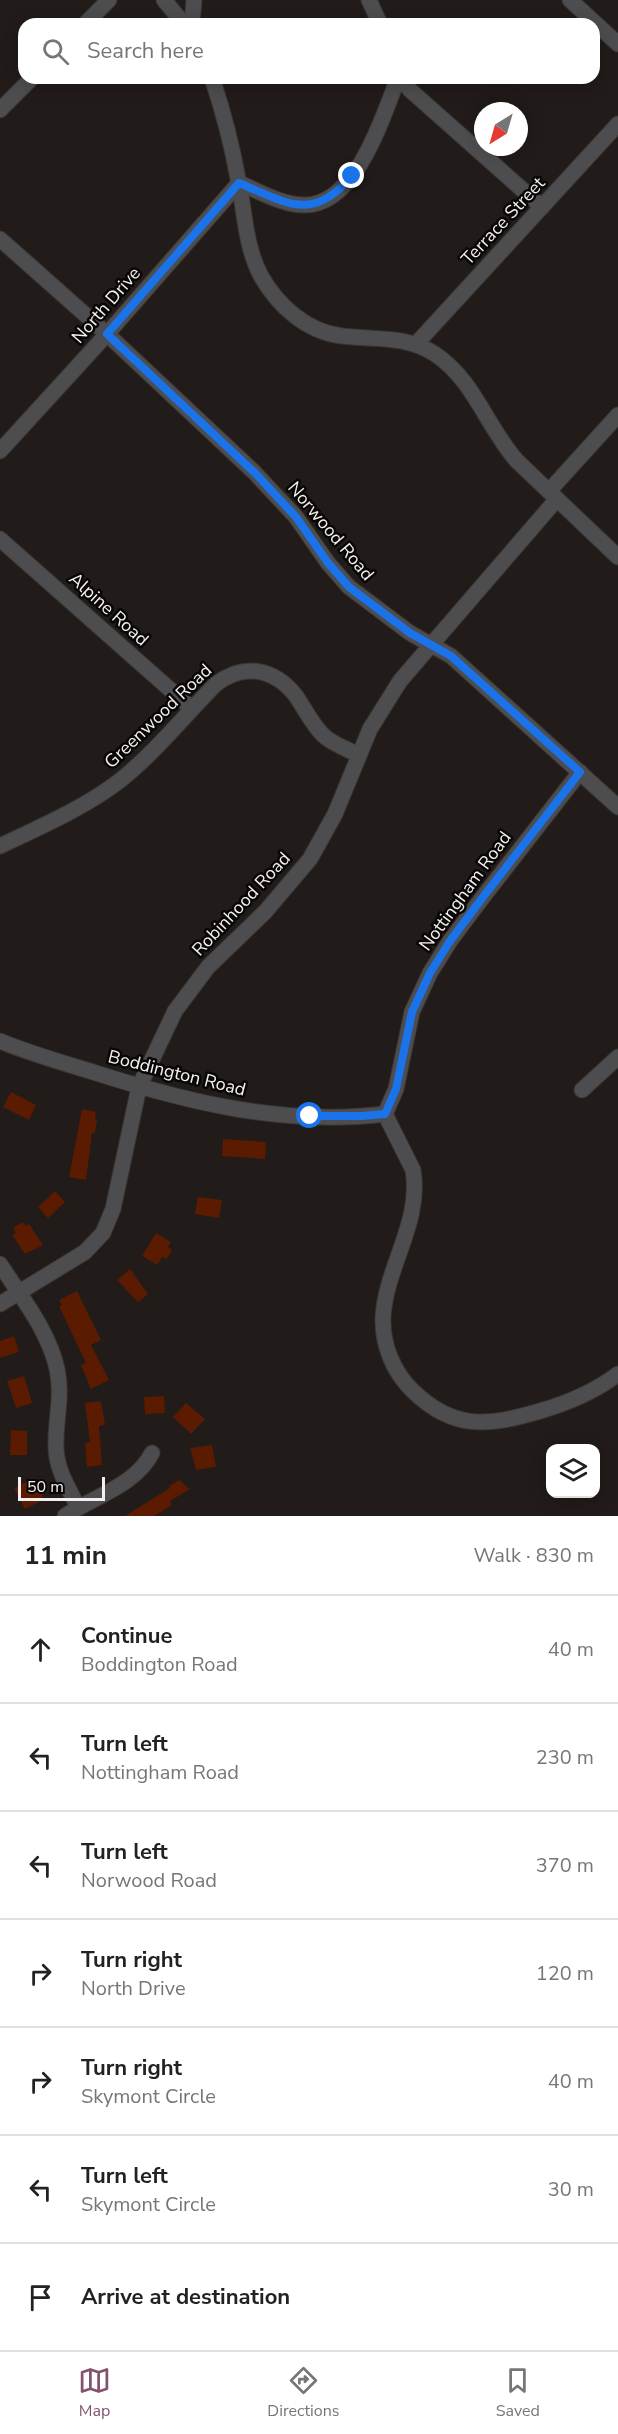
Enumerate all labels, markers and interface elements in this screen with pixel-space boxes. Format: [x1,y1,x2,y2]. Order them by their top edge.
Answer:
search box [18,18,600,84]
icon: search [39,35,72,68]
text: Search here [87,36,204,66]
north arrow [474,102,528,156]
route end [338,162,364,188]
street label: Terrace Street [456,171,551,270]
street label: North Drive [66,262,146,348]
street label: Norwood Road [282,476,380,586]
street label: Alpine Road [64,567,154,651]
street label: Greenwood Road [99,658,217,774]
street label: Nottingham Road [413,826,517,956]
street label: Robinhood Road [187,847,295,961]
street label: Boddington Road [106,1044,248,1102]
route start [296,1102,322,1128]
map controls [546,1444,600,1498]
button: layers [546,1444,600,1498]
scale bar [18,1474,105,1502]
text: 50 m [27,1476,64,1498]
text: 11 min [24,1538,107,1573]
text: Walk · 830 m [474,1542,594,1569]
text: Continue [81,1621,172,1651]
icon: ahead [24,1633,57,1666]
text: 40 m [548,1636,594,1663]
text: Boddington Road [81,1651,238,1678]
text: Turn left [81,1729,168,1759]
icon: left [24,1741,57,1774]
text: 230 m [536,1744,594,1771]
text: Nottingham Road [81,1759,239,1786]
text: Turn left [81,1837,168,1867]
icon: left [24,1849,57,1882]
text: 370 m [536,1852,594,1879]
text: Norwood Road [81,1867,217,1894]
text: Turn right [81,1945,182,1975]
icon: right [24,1957,57,1990]
text: 120 m [536,1960,594,1987]
text: North Drive [81,1975,186,2002]
text: Turn right [81,2053,182,2083]
icon: right [24,2065,57,2098]
text: 40 m [548,2068,594,2095]
text: Skymont Circle [81,2083,216,2110]
text: Turn left [81,2161,168,2191]
icon: left [24,2173,57,2206]
text: 30 m [548,2176,594,2203]
text: Skymont Circle [81,2191,216,2218]
icon: arrive [24,2281,57,2314]
text: Arrive at destination [81,2282,290,2312]
tab: Map [78,2364,111,2422]
tab: Directions [267,2364,339,2422]
tab: Saved [496,2364,540,2422]

